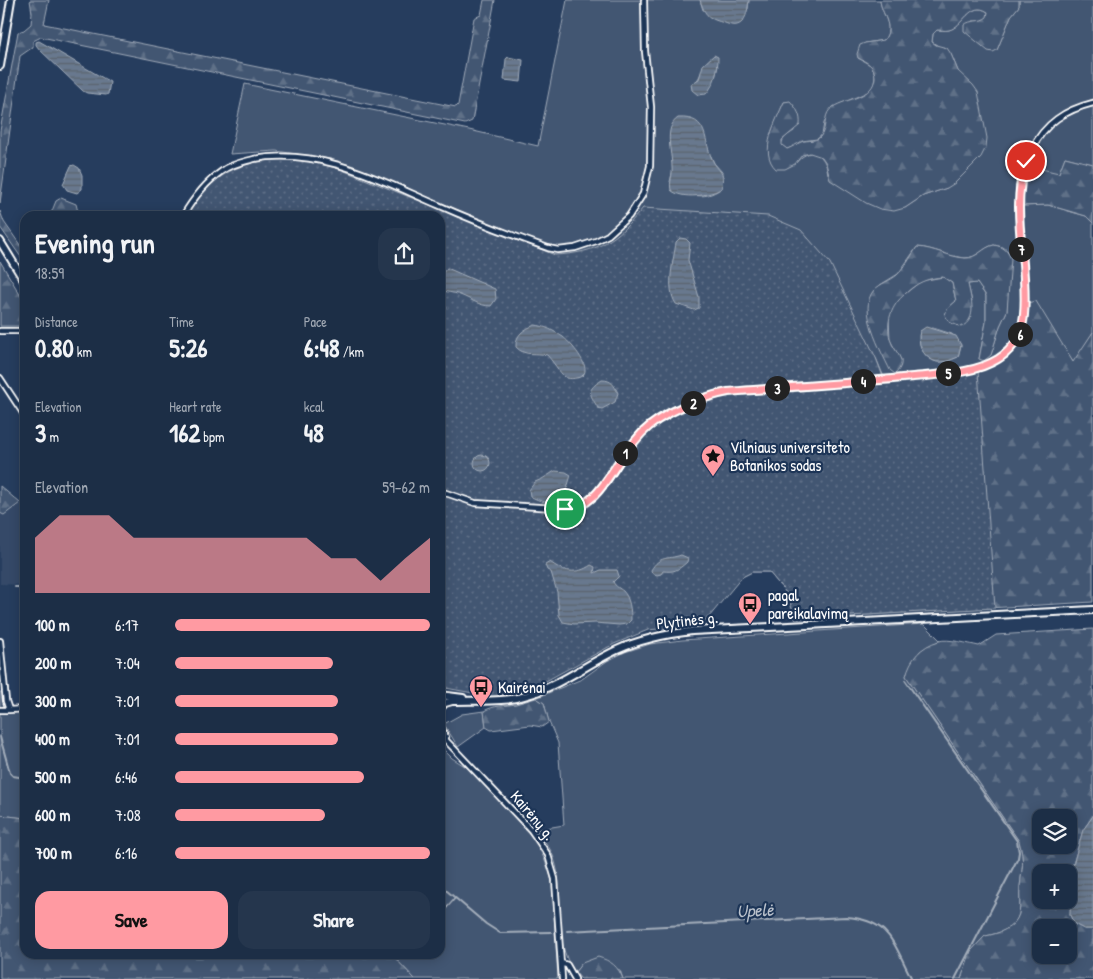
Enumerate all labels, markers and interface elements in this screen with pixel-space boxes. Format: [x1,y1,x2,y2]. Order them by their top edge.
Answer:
pin [1005,140,1047,182]
icon: check [1012,147,1040,175]
text: Evening run [35,224,155,262]
button: share [378,228,430,280]
pin: 7 [1008,236,1034,262]
text: 7 [1018,240,1025,259]
text: 18:59 [35,262,64,284]
text: Distance [35,312,78,331]
text: Time [169,312,194,331]
text: Pace [304,312,327,331]
pin: 6 [1008,322,1032,346]
text: 6 [1018,325,1023,344]
text: 0.80 [35,331,74,365]
text: 5:26 [169,331,207,365]
text: 6:48 [304,331,340,365]
text: km [74,342,92,361]
text: /km [340,342,364,361]
pin: 5 [936,360,960,386]
text: 5 [946,364,951,383]
pin: 4 [850,368,876,394]
text: 4 [861,372,866,391]
pin: 3 [764,376,790,400]
text: 3 [774,379,781,398]
pin: 2 [680,390,706,416]
text: 2 [690,394,697,413]
text: Elevation [35,397,82,416]
text: Heart rate [169,397,222,416]
text: kcal [304,397,324,416]
text: 3 [35,416,46,450]
text: 162 [169,416,200,450]
text: 48 [304,416,324,450]
text: m [46,427,59,446]
text: bpm [200,427,225,446]
place label: Vilniaus universiteto Botanikos sodas [730,436,850,476]
pin: 1 [612,440,638,466]
place icon: Vilniaus universiteto Botanikos sodas [700,443,726,477]
text: 1 [623,444,628,463]
text: Elevation [35,476,88,498]
text: 59–62 m [382,476,430,498]
pin [544,488,586,530]
icon: arrive [551,495,579,523]
place label: pagal pareikalavimą [768,584,850,624]
bus stop icon: pagal pareikalavimą [737,591,763,625]
street label: Plytinės g. [655,606,719,634]
text: 100 m [35,614,70,636]
text: 6:17 [115,614,139,636]
text: 200 m [35,652,71,674]
text: 7:04 [115,652,140,674]
bus stop icon: Kairėnai [468,674,494,708]
place label: Kairėnai [498,676,546,698]
text: 300 m [35,690,71,712]
text: 7:01 [115,690,140,712]
text: 400 m [35,728,70,750]
text: 7:01 [115,728,140,750]
text: 500 m [35,766,71,788]
text: 6:46 [115,766,137,788]
street label: Kairėnų g. [506,785,560,845]
text: 600 m [35,804,70,826]
text: 7:08 [115,804,141,826]
map controls [1032,809,1077,964]
button: layers [1032,809,1077,854]
text: 700 m [35,842,72,864]
text: 6:16 [115,842,137,864]
button: + [1032,864,1077,909]
button: Save [35,891,228,949]
button: Share [238,891,430,949]
water label: Upelė [736,897,775,923]
button: − [1032,919,1077,964]

